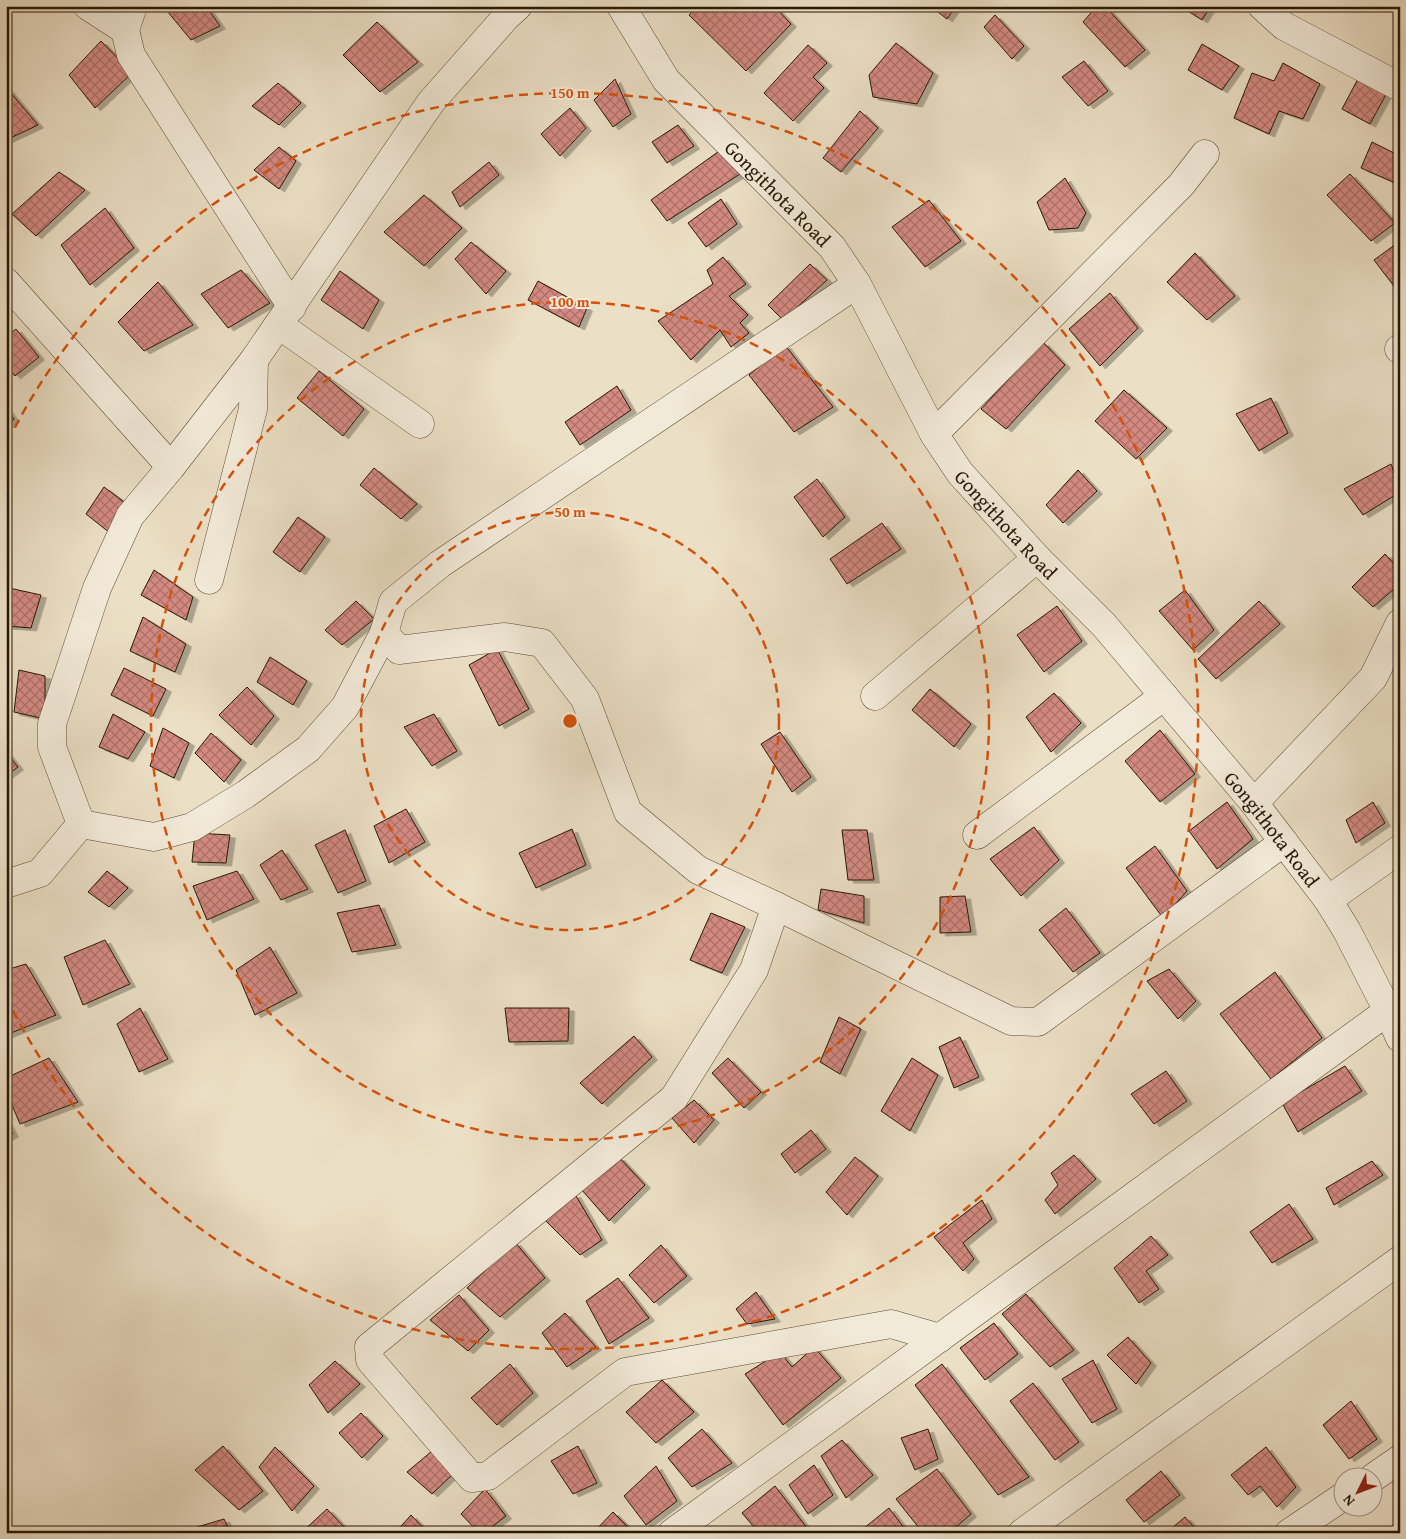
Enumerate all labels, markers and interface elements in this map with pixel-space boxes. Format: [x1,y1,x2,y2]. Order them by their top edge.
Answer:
text: 150 m [550,82,590,103]
street label: Gongithota Road [719,133,838,253]
text: 100 m [550,291,590,312]
street label: Gongithota Road [948,462,1065,586]
text: 50 m [554,501,586,522]
centre of rings [561,712,579,730]
street label: Gongithota Road [1218,764,1327,893]
north arrow [1334,1466,1384,1516]
text: N [1337,1490,1359,1511]

